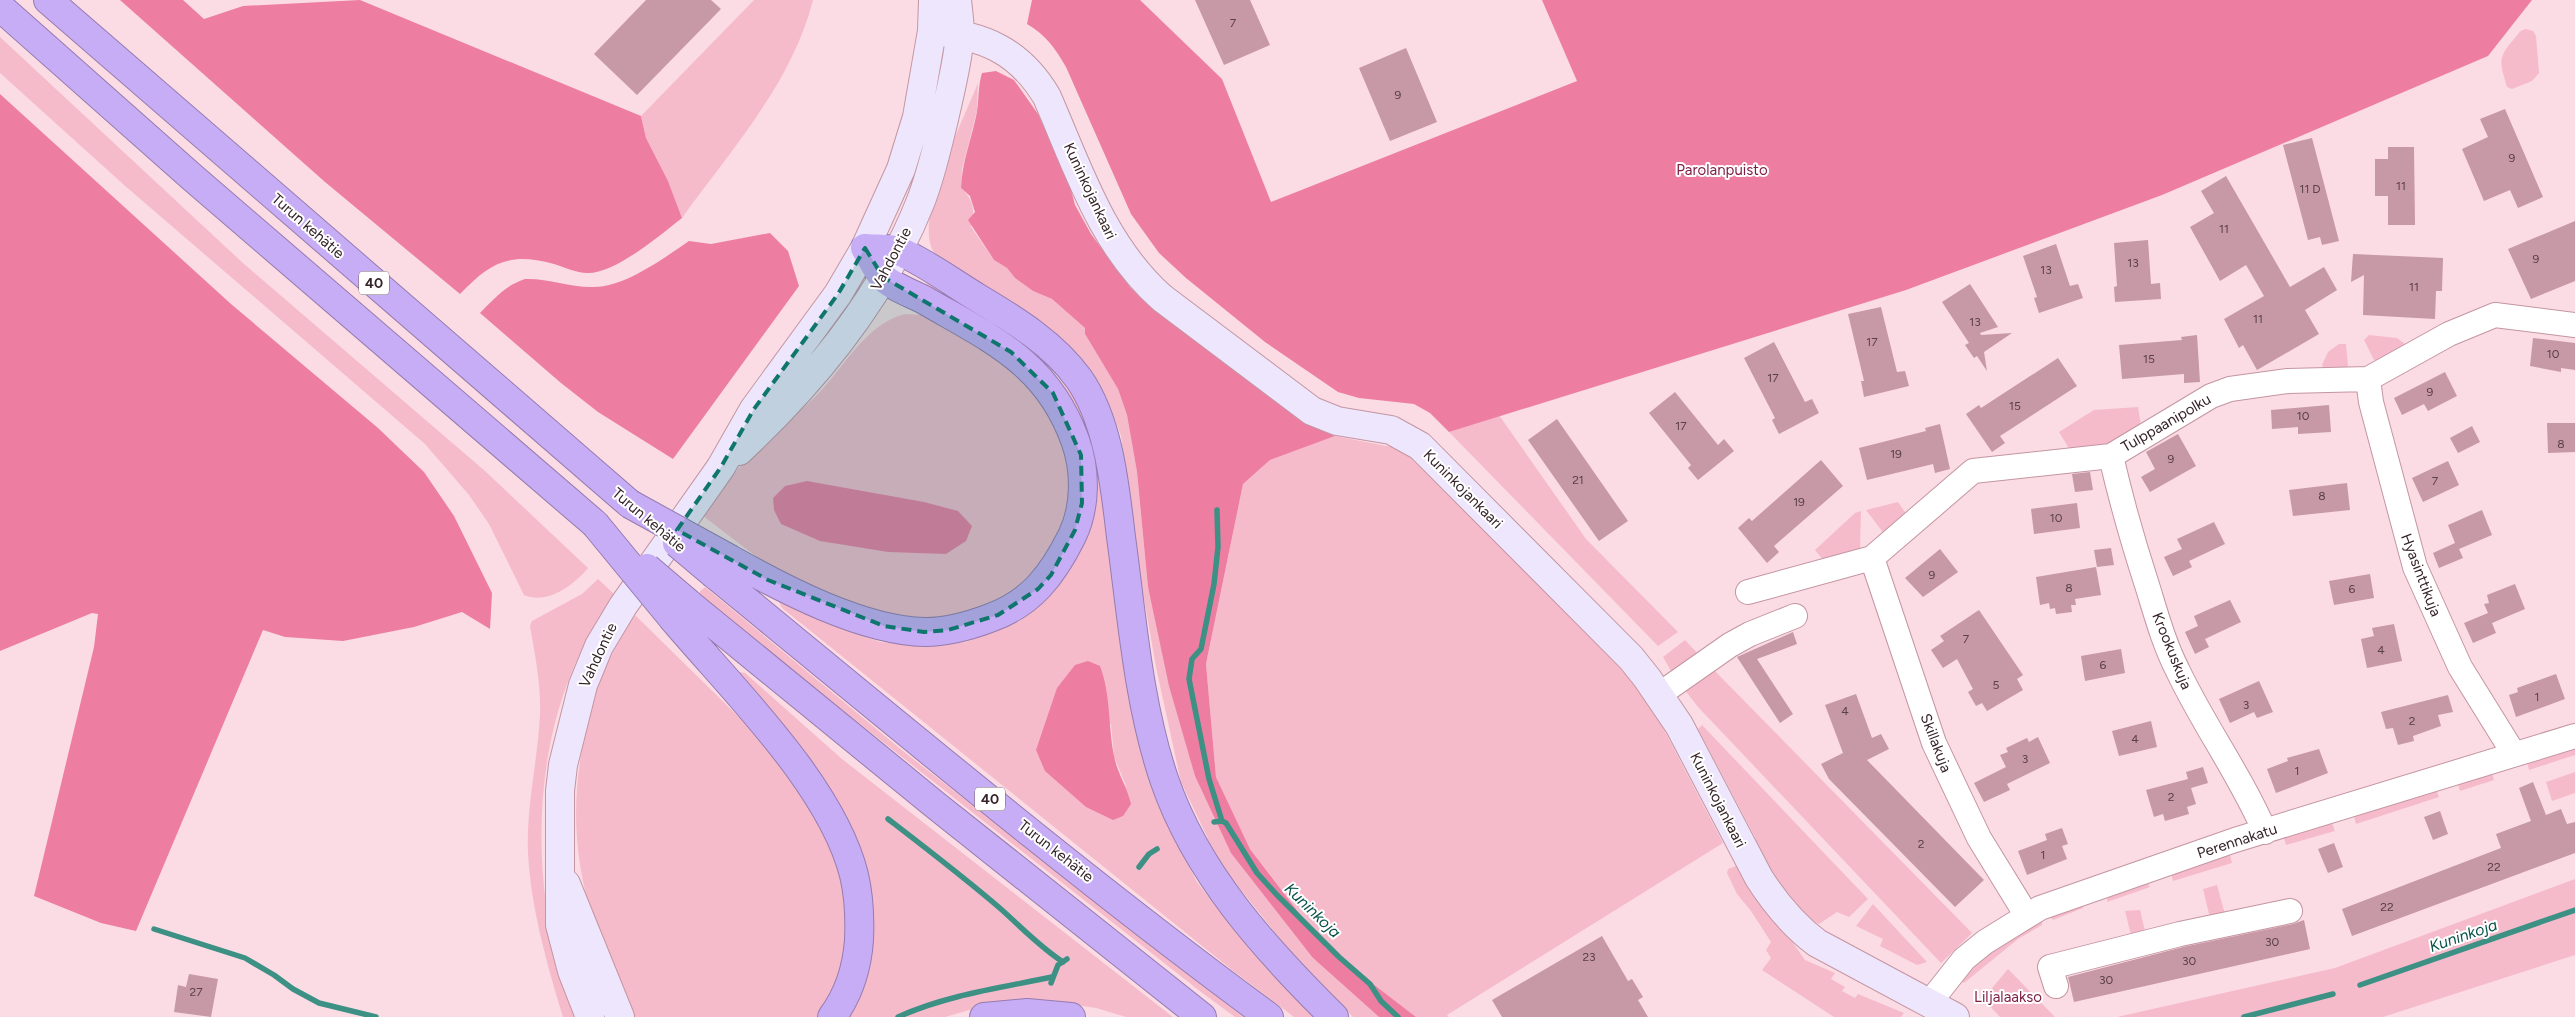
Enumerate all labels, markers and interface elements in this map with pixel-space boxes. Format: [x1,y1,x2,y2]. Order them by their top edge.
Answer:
house number: 7 [1230,16,1237,30]
house number: 9 [1395,88,1402,102]
street label: Kuninkojankaari [1060,140,1120,242]
house number: 9 [2509,151,2516,165]
park label: Parolanpuisto [1676,161,1768,179]
house number: 11 [2396,179,2406,193]
house number: 11 D [2299,182,2321,196]
street label: Turun kehätie [268,190,348,262]
house number: 11 [2219,222,2229,236]
street label: Vahdontie [867,224,915,294]
house number: 9 [2533,252,2540,266]
house number: 13 [2127,256,2139,270]
house number: 13 [2040,263,2052,277]
road number: 40 [359,272,389,294]
house number: 11 [2409,280,2419,294]
house number: 11 [2253,312,2263,326]
house number: 13 [1969,315,1981,329]
house number: 17 [1866,335,1878,349]
house number: 10 [2547,347,2560,361]
house number: 15 [2143,352,2155,366]
house number: 17 [1767,371,1779,385]
house number: 9 [2427,385,2434,399]
street label: Tulppaanipolku [2118,390,2214,456]
house number: 15 [2009,399,2021,413]
house number: 10 [2297,409,2310,423]
house number: 17 [1675,419,1687,433]
house number: 8 [2557,437,2565,451]
street label: Kuninkojankaari [1420,446,1506,532]
house number: 19 [1890,447,1902,461]
house number: 9 [2168,452,2175,466]
house number: 21 [1572,473,1584,487]
house number: 7 [2432,474,2439,488]
street label: Turun kehätie [609,484,689,556]
house number: 8 [2318,489,2326,503]
house number: 19 [1793,495,1805,509]
house number: 10 [2050,511,2063,525]
street label: Hyasinttikuja [2397,531,2445,619]
house number: 9 [1929,568,1936,582]
house number: 8 [2065,581,2073,595]
house number: 6 [2349,582,2356,596]
street label: Krookuskuja [2148,610,2196,692]
street label: Vahdontie [575,620,621,690]
house number: 7 [1963,632,1970,646]
house number: 4 [2377,643,2385,657]
house number: 6 [2100,658,2107,672]
house number: 5 [1993,678,2000,692]
house number: 1 [2535,690,2539,704]
house number: 3 [2243,698,2249,712]
house number: 4 [1841,704,1849,718]
street label: Skillakuja [1917,711,1955,775]
house number: 2 [2409,714,2415,728]
house number: 4 [2131,732,2139,746]
street label: Kuninkojankaari [1686,749,1750,851]
house number: 3 [2022,752,2028,766]
house number: 1 [2295,764,2299,778]
road number: 40 [975,788,1005,811]
house number: 2 [2168,790,2174,804]
street label: Turun kehätie [1015,816,1097,886]
street label: Perennakatu [2195,820,2279,862]
house number: 2 [1918,837,1924,851]
house number: 1 [2041,848,2045,862]
house number: 22 [2487,860,2501,874]
water label: Kuninkoja [1281,879,1345,942]
house number: 22 [2380,900,2394,914]
water label: Kuninkoja [2427,915,2500,956]
house number: 30 [2265,935,2279,949]
house number: 23 [1582,950,1596,964]
house number: 30 [2182,954,2196,968]
house number: 30 [2099,973,2113,987]
house number: 27 [189,985,203,999]
park label: Liljalaakso [1974,988,2042,1006]

